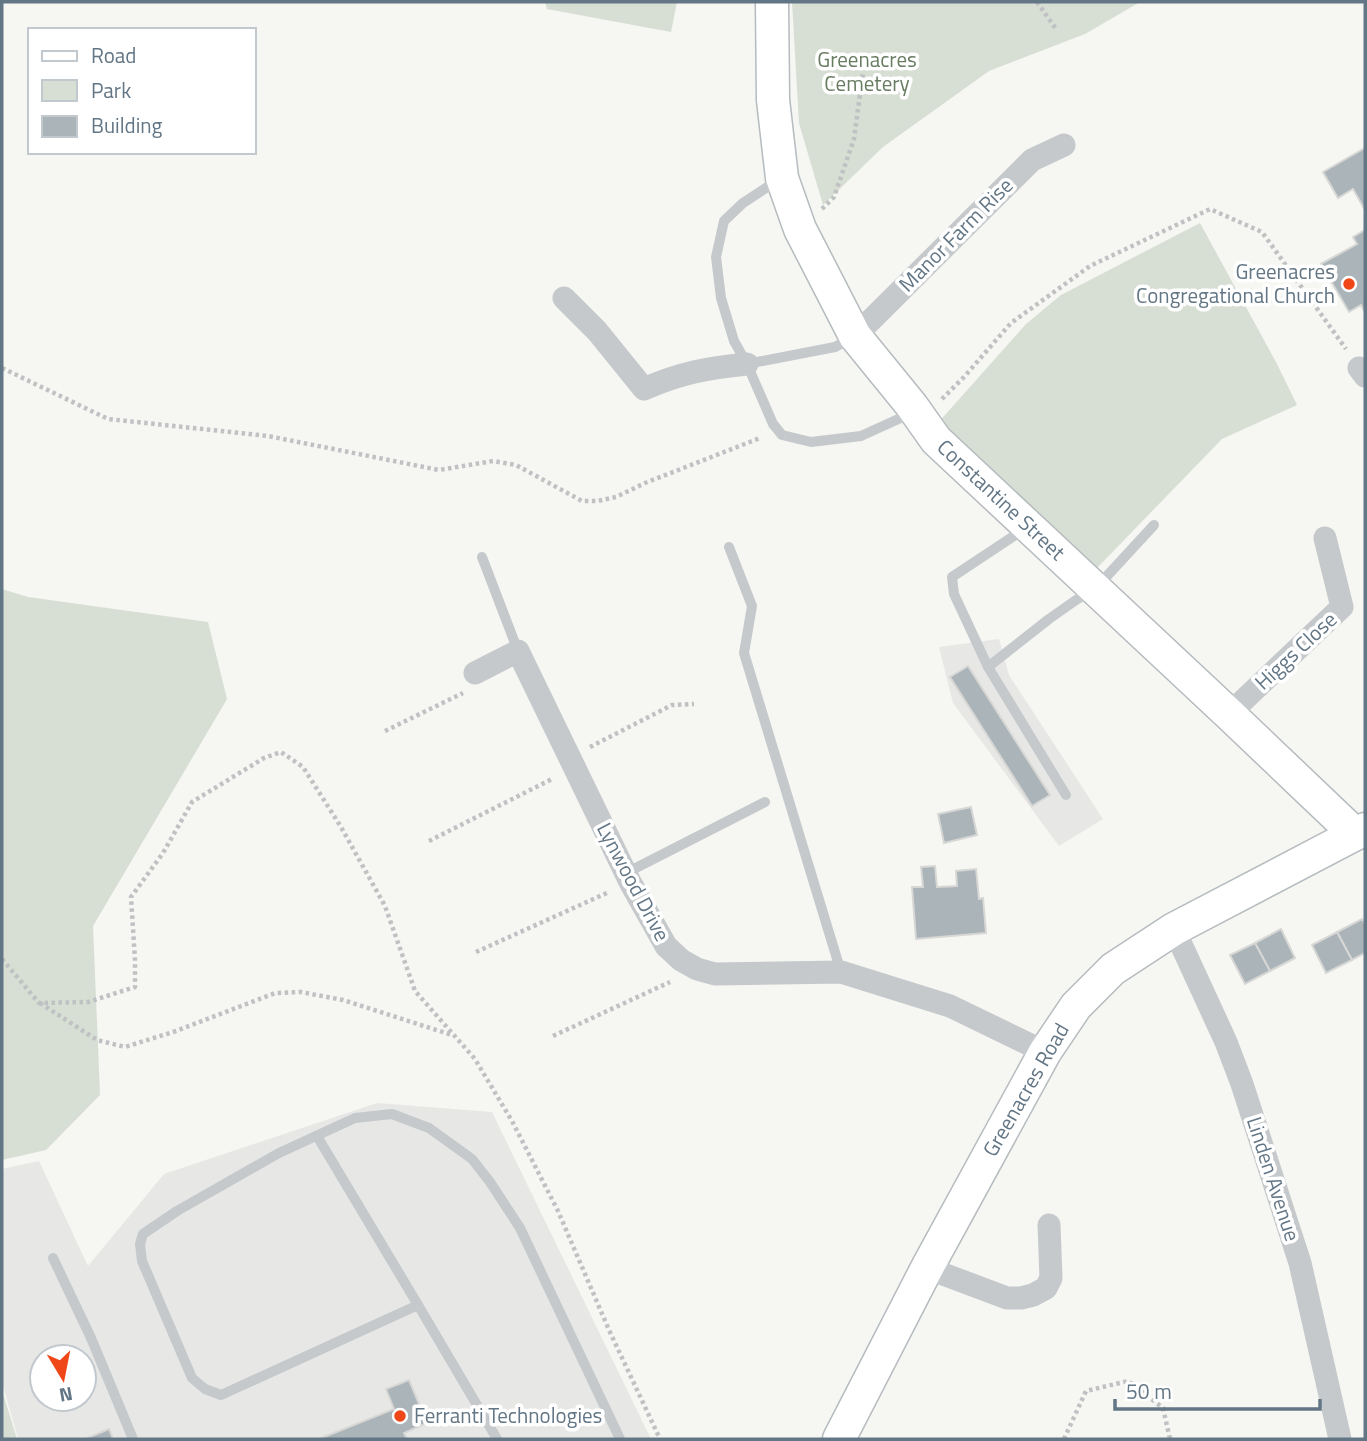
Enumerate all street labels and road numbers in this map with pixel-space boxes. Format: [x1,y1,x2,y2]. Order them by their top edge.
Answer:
street label: Manor Farm Rise [891,170,1020,299]
street label: Constantine Street [930,431,1073,568]
street label: Higgs Close [1247,604,1344,697]
street label: Lynwood Drive [589,817,679,946]
street label: Greenacres Road [974,1017,1076,1162]
street label: Linden Avenue [1239,1112,1309,1245]

